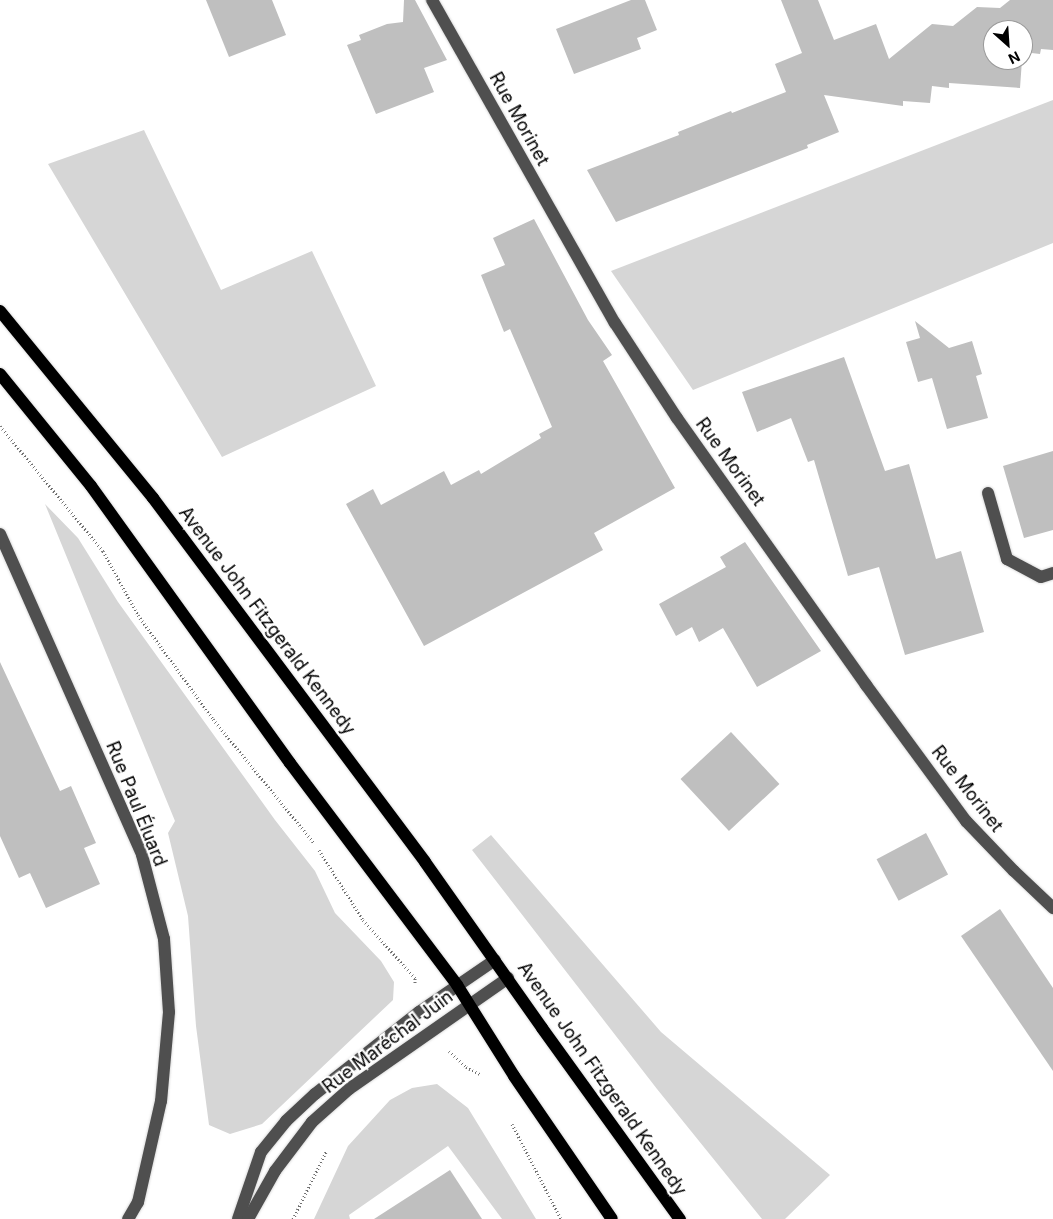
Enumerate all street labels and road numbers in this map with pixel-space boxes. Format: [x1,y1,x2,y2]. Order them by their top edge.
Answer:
street label: Rue Morinet [485,69,553,169]
street label: Rue Morinet [691,414,769,510]
street label: Avenue John Fitzgerald Kennedy [174,503,360,739]
street label: Rue Paul Éluard [101,738,171,870]
street label: Rue Morinet [927,742,1007,836]
street label: Avenue John Fitzgerald Kennedy [513,958,691,1200]
street label: Rue Maréchal Juin [319,986,457,1098]

